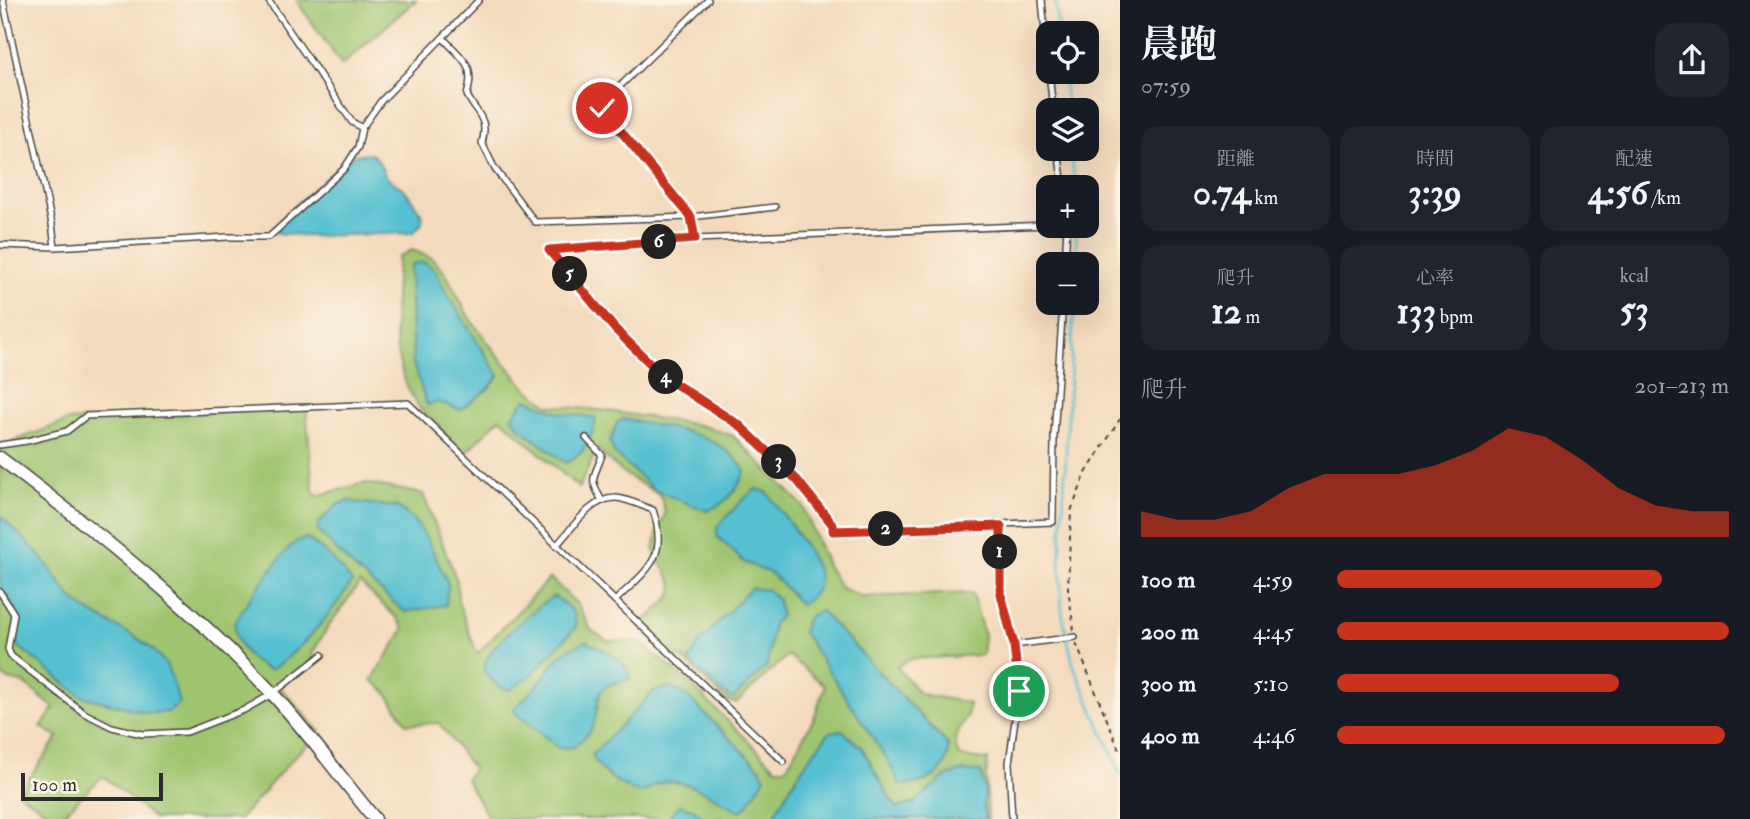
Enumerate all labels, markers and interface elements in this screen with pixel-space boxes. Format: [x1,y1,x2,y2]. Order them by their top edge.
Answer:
map controls [1036,21,1099,315]
button: locate [1036,21,1099,84]
text: 晨跑 [1141,21,1217,69]
button: share [1655,23,1729,97]
text: 07:59 [1141,71,1191,100]
pin [572,78,632,138]
icon: check [583,89,621,127]
button: layers [1036,98,1099,161]
text: 距離 [1217,147,1255,171]
text: 時間 [1416,147,1454,171]
text: 配速 [1615,147,1653,171]
text: 0.74 [1193,171,1250,215]
text: 3:39 [1408,171,1462,215]
text: 4:56 [1588,171,1648,215]
button: + [1036,175,1099,238]
text: km [1250,186,1278,210]
text: /km [1648,186,1681,210]
pin: 6 [642,224,676,260]
text: 6 [654,229,663,253]
button: − [1036,252,1099,315]
pin: 5 [552,256,588,292]
text: 5 [565,261,574,285]
text: kcal [1620,264,1649,288]
text: 爬升 [1217,266,1255,290]
text: 心率 [1416,266,1454,290]
text: 53 [1620,288,1649,332]
text: 12 [1211,290,1241,334]
text: 133 [1396,290,1436,334]
text: m [1241,305,1260,329]
text: bpm [1436,305,1474,329]
pin: 4 [648,360,684,394]
text: 4 [660,364,671,388]
text: 201–213 m [1634,371,1729,400]
text: 爬升 [1141,375,1187,404]
pin: 3 [762,444,796,480]
text: 3 [775,449,782,473]
pin: 2 [868,512,903,546]
text: 2 [881,516,890,540]
pin: 1 [982,534,1018,570]
text: 1 [996,539,1003,563]
text: 100 m [1141,565,1195,594]
text: 4:59 [1253,565,1293,594]
text: 200 m [1141,617,1199,646]
text: 4:45 [1253,617,1294,646]
pin [989,661,1049,721]
text: 300 m [1141,669,1196,698]
text: 5:10 [1253,669,1289,698]
icon: arrive [1000,672,1038,710]
text: 400 m [1141,721,1200,750]
text: 4:46 [1253,721,1295,750]
scale bar [21,770,163,802]
text: 100 m [32,773,77,797]

